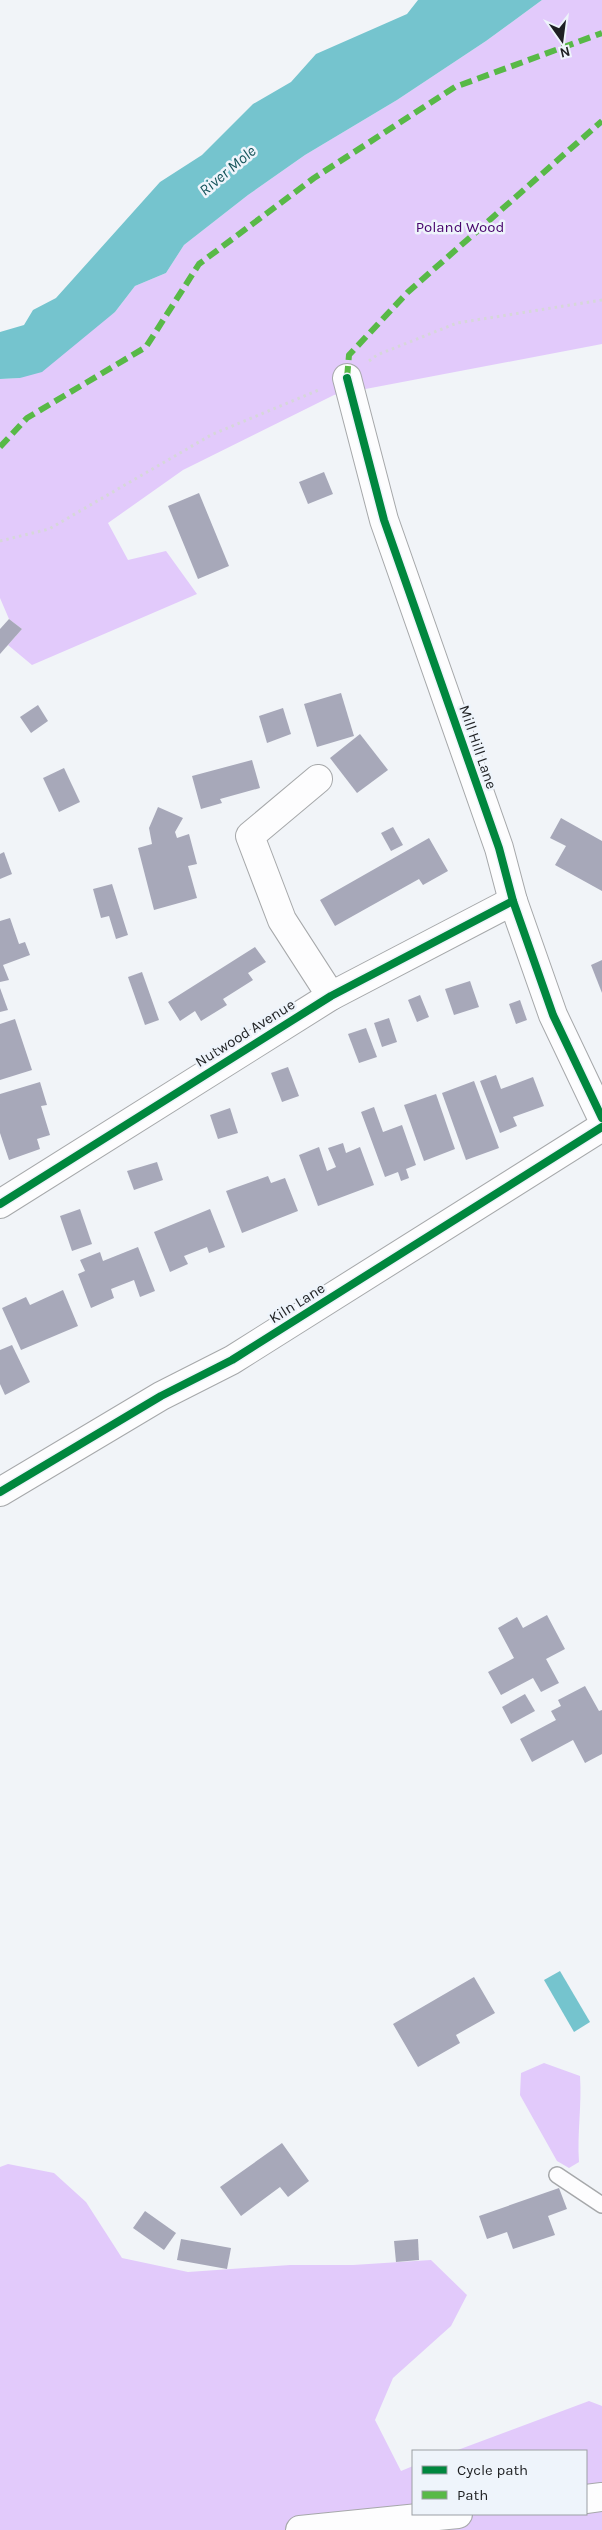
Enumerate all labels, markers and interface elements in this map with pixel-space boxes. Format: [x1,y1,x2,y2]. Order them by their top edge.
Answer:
north arrow [537,15,587,65]
text: N [558,43,572,62]
water label: River Mole [195,141,260,200]
park label: Poland Wood [416,218,504,236]
street label: Mill Hill Lane [455,703,501,791]
street label: Nutwood Avenue [192,995,298,1071]
street label: Kiln Lane [266,1279,328,1327]
legend [412,2450,587,2515]
text: Cycle path [457,2461,528,2479]
text: Path [457,2486,488,2504]

